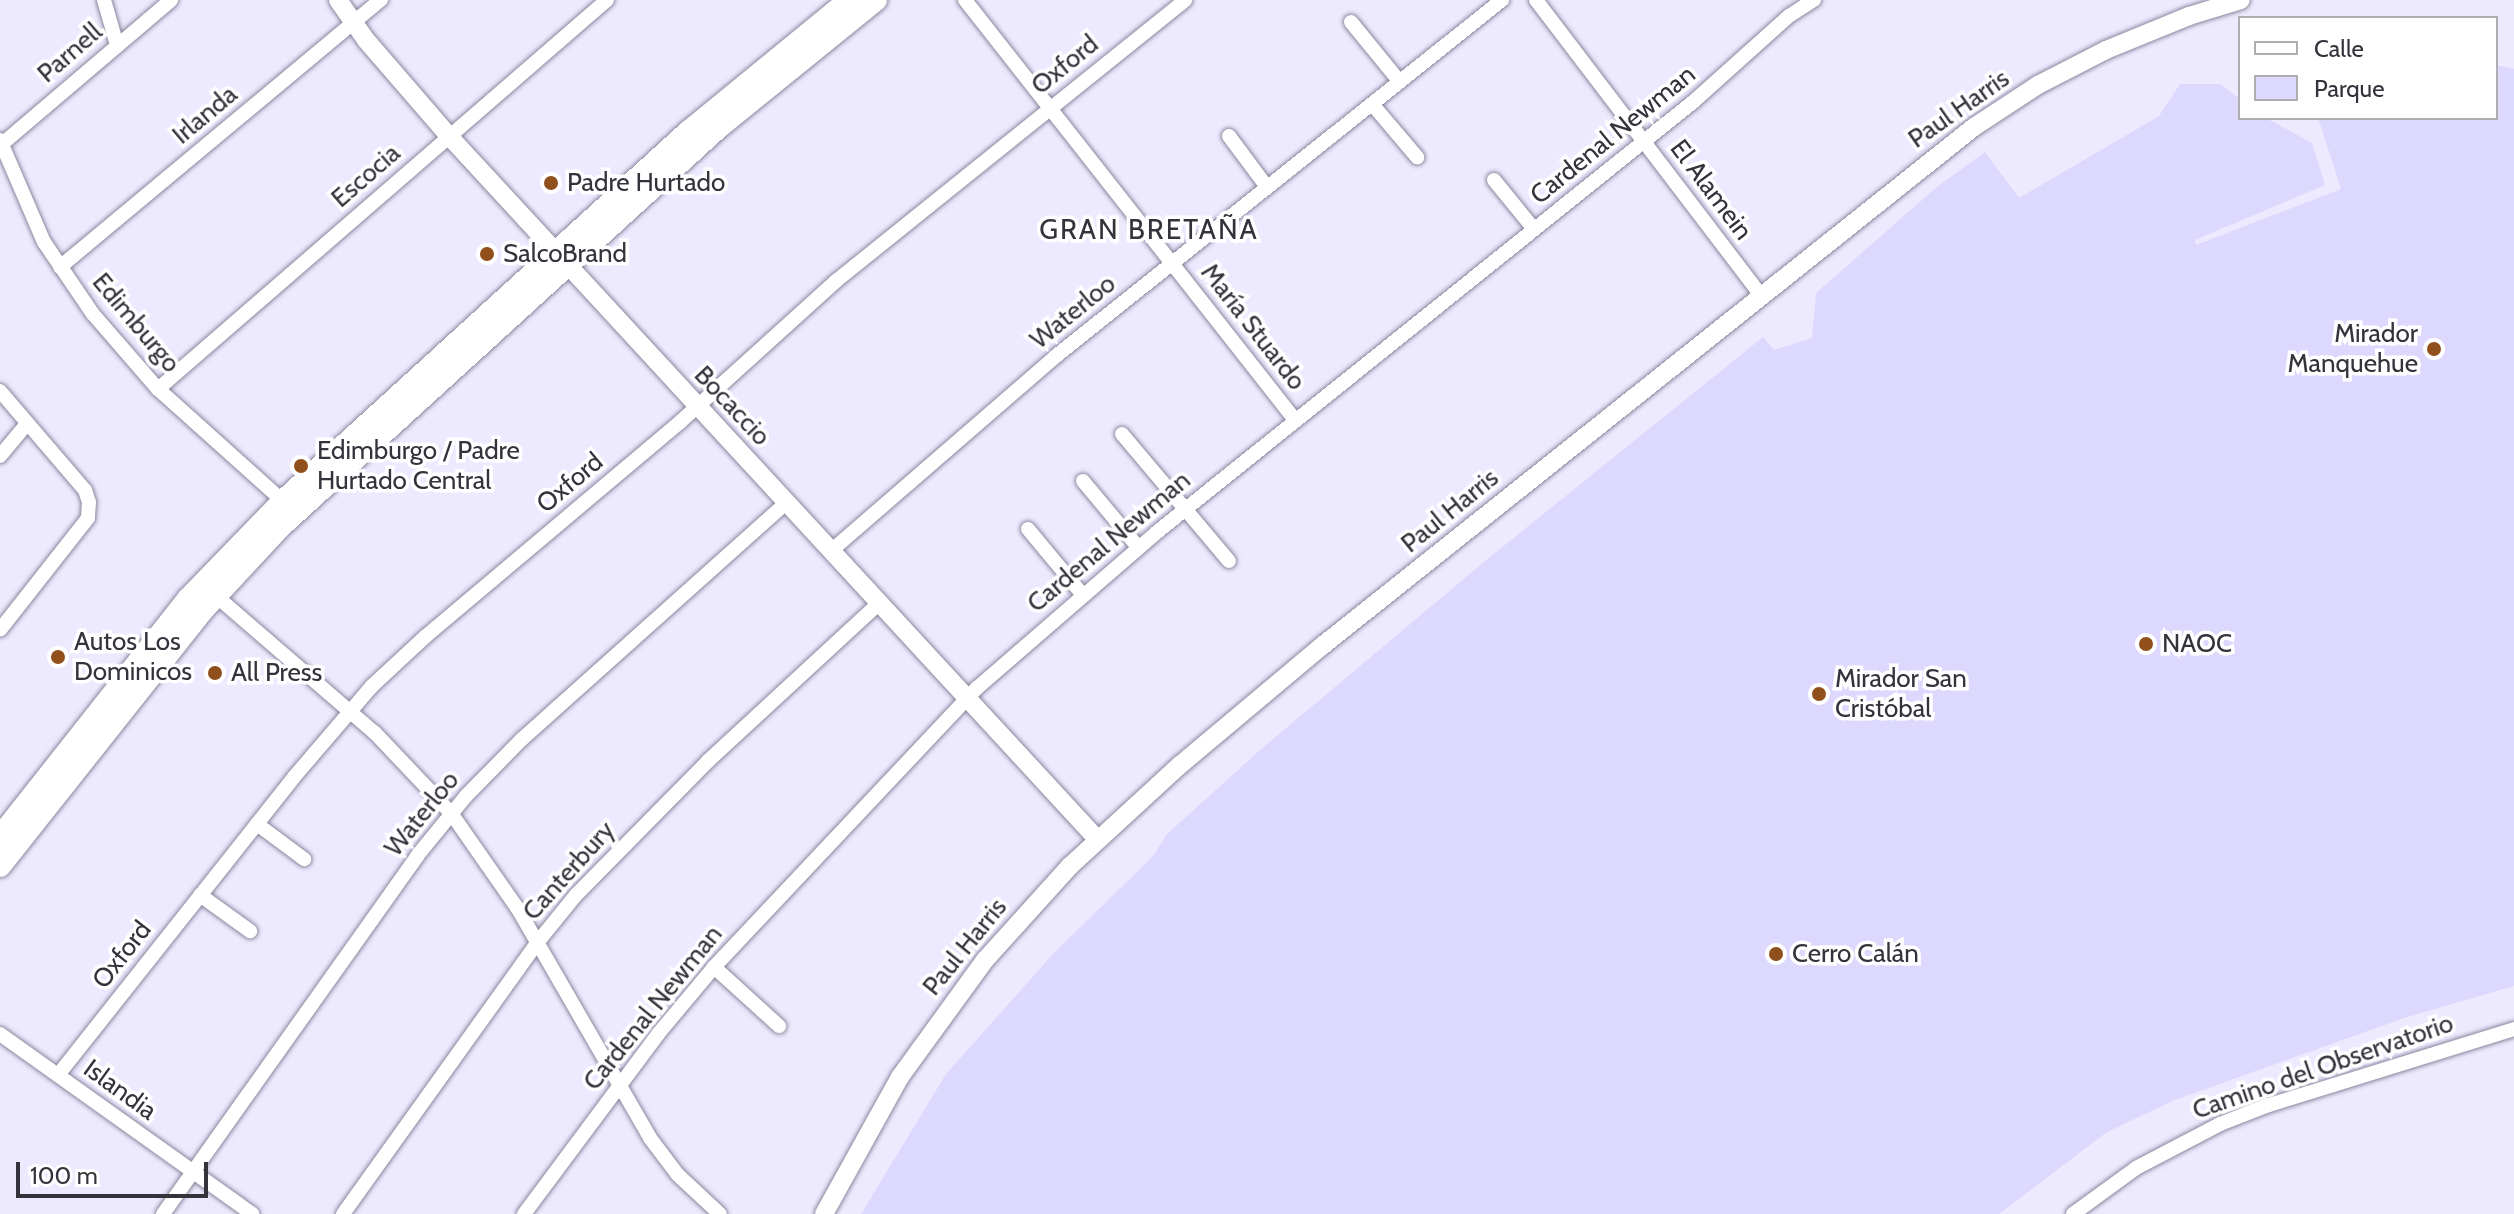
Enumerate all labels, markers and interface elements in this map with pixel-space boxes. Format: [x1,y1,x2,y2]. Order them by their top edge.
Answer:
legend [2238,16,2498,120]
street label: Parnell [31,17,109,89]
street label: Oxford [1025,29,1105,101]
text: Calle [2314,34,2364,63]
street label: Cardenal Newman [1524,59,1702,211]
street label: Paul Harris [1903,63,2015,155]
text: Parque [2314,74,2384,103]
street label: Irlanda [166,79,244,151]
street label: El Alamein [1663,134,1759,246]
street label: Escocia [325,138,407,214]
place label: Padre Hurtado [567,167,725,199]
marker: Padre Hurtado [542,174,560,192]
district label: GRAN BRETAÑA [1039,212,1259,246]
place label: SalcoBrand [503,238,627,270]
marker: SalcoBrand [478,245,496,263]
street label: María Stuardo [1194,258,1312,396]
street label: Edimburgo [85,267,187,379]
street label: Waterloo [1024,268,1122,356]
place label: Mirador Manquehue [2288,318,2418,380]
marker: Mirador Manquehue [2425,340,2443,358]
street label: Bocaccio [687,360,777,452]
place label: Edimburgo / Padre Hurtado Central [317,435,520,496]
street label: Oxford [530,446,610,520]
marker: Edimburgo / Padre Hurtado Central [292,457,310,475]
street label: Paul Harris [1395,462,1505,560]
street label: Cardenal Newman [1021,465,1197,619]
place label: Autos Los Dominicos [74,626,192,688]
place label: NAOC [2162,628,2232,660]
marker: NAOC [2137,635,2155,653]
marker: Autos Los Dominicos [49,648,67,666]
place label: All Press [231,657,322,689]
place label: Mirador San Cristóbal [1835,663,1967,724]
marker: All Press [206,664,224,682]
marker: Mirador San Cristóbal [1810,685,1828,703]
street label: Waterloo [378,765,466,863]
street label: Canterbury [516,815,622,927]
street label: Paul Harris [916,892,1014,1002]
street label: Oxford [86,915,158,995]
street label: Cardenal Newman [577,919,729,1097]
place label: Cerro Calán [1792,938,1919,970]
marker: Cerro Calán [1767,945,1785,963]
street label: Camino del Observatorio [2189,1008,2457,1126]
street label: Islandia [77,1053,163,1127]
scale bar [20,1146,212,1196]
text: 100 m [30,1161,98,1190]

